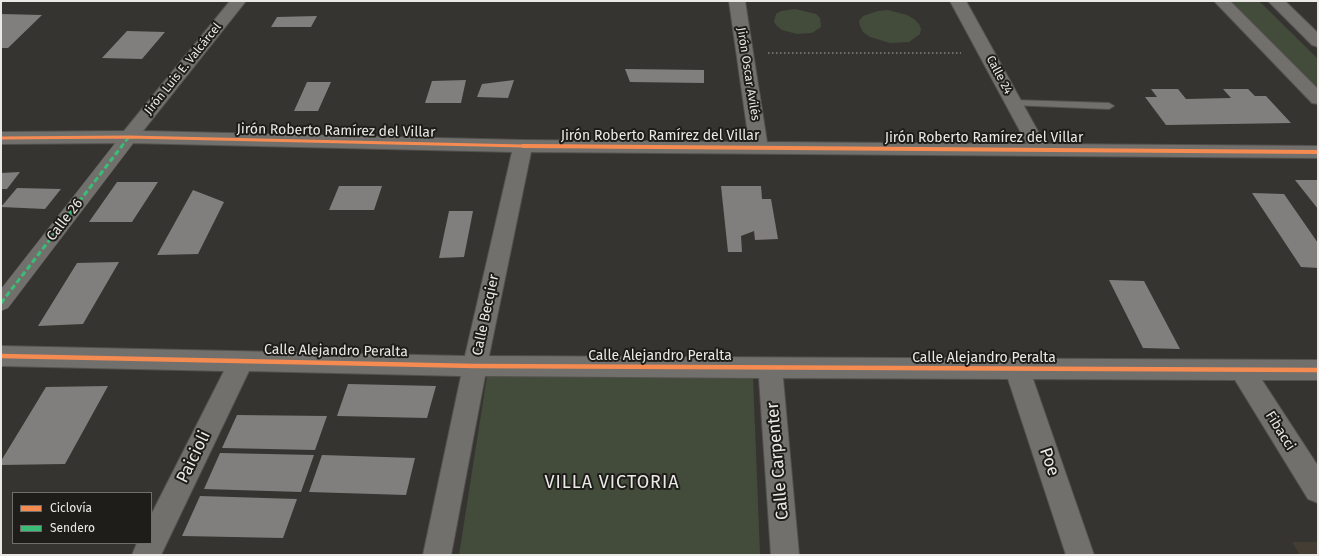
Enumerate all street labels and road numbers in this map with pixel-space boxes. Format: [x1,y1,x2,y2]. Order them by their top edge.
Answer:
street label: Jirón Luis E. Valcárcel [142,20,224,118]
street label: Jirón Oscar Avilés [734,26,762,122]
street label: Calle 24 [983,53,1015,97]
street label: Jirón Roberto Ramírez del Villar [236,121,436,141]
street label: Jirón Roberto Ramírez del Villar [561,128,759,144]
street label: Jirón Roberto Ramírez del Villar [885,130,1083,146]
street label: Calle 26 [43,196,87,244]
street label: Calle Becqier [469,273,503,357]
street label: Calle Alejandro Peralta [264,341,408,361]
street label: Calle Alejandro Peralta [588,348,732,364]
street label: Calle Alejandro Peralta [912,350,1056,366]
street label: Calle Carpenter [763,401,793,521]
street label: Fibacci [1261,408,1299,454]
street label: Paicioli [173,428,215,486]
street label: Poe [1035,445,1063,479]

